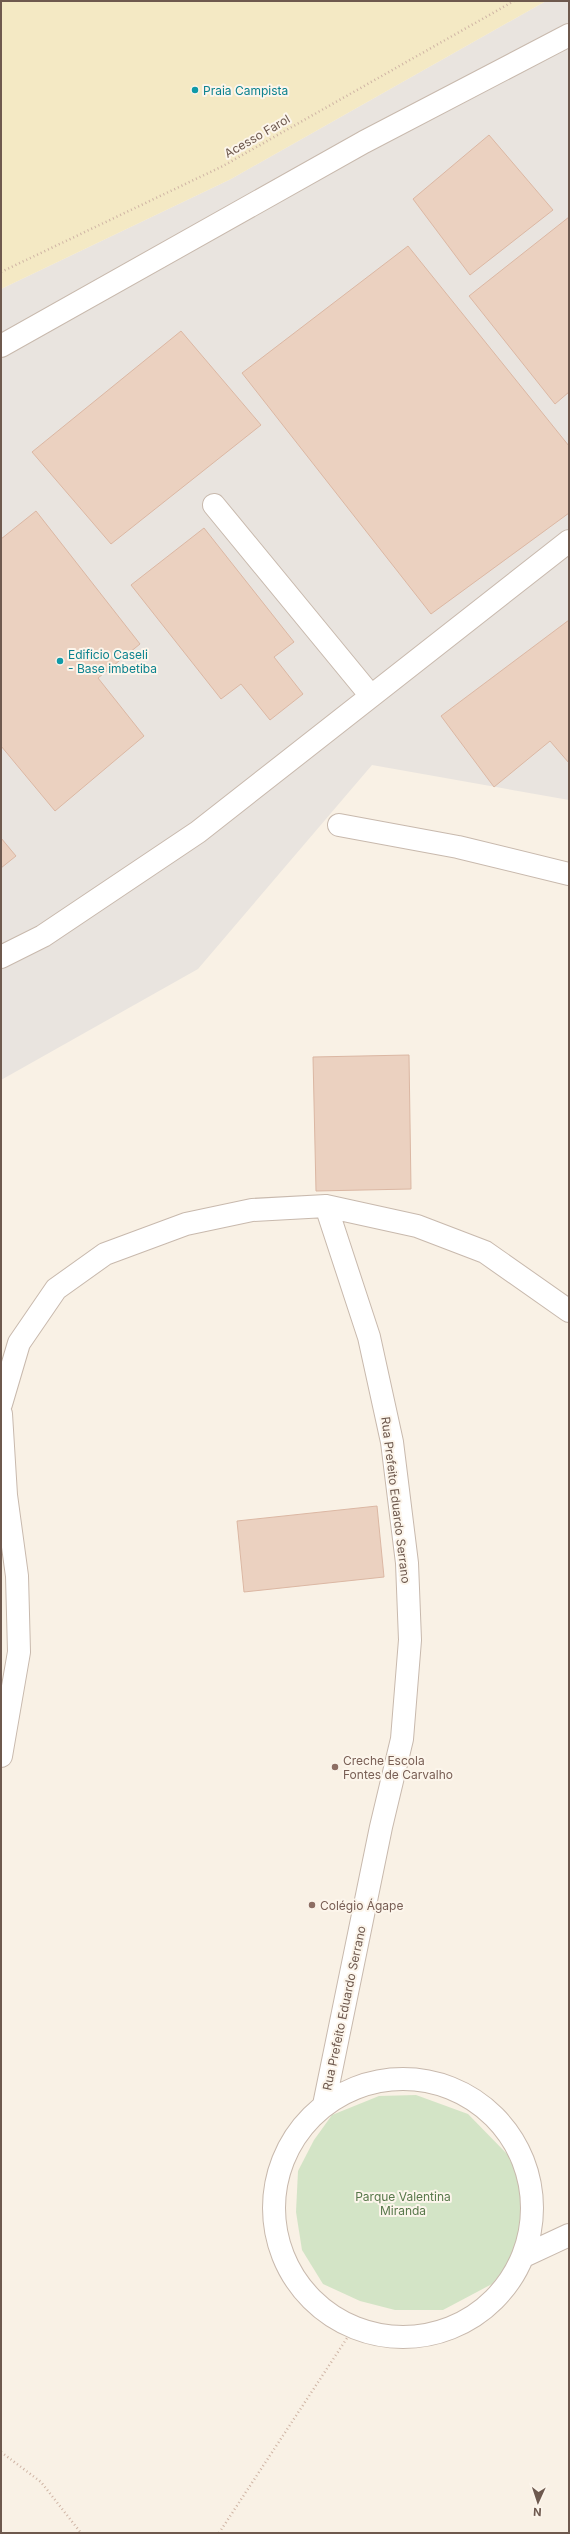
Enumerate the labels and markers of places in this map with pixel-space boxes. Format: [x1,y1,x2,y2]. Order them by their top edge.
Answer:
place label: Praia Campista [203,83,288,98]
marker: Praia Campista [190,85,200,95]
place label: Edificio Caseli - Base imbetiba [68,647,157,676]
marker: Edificio Caseli - Base imbetiba [55,656,65,666]
place label: Creche Escola Fontes de Carvalho [343,1753,453,1782]
marker: Creche Escola Fontes de Carvalho [330,1762,340,1772]
place label: Colégio Ágape [320,1898,403,1913]
marker: Colégio Ágape [307,1900,317,1910]

